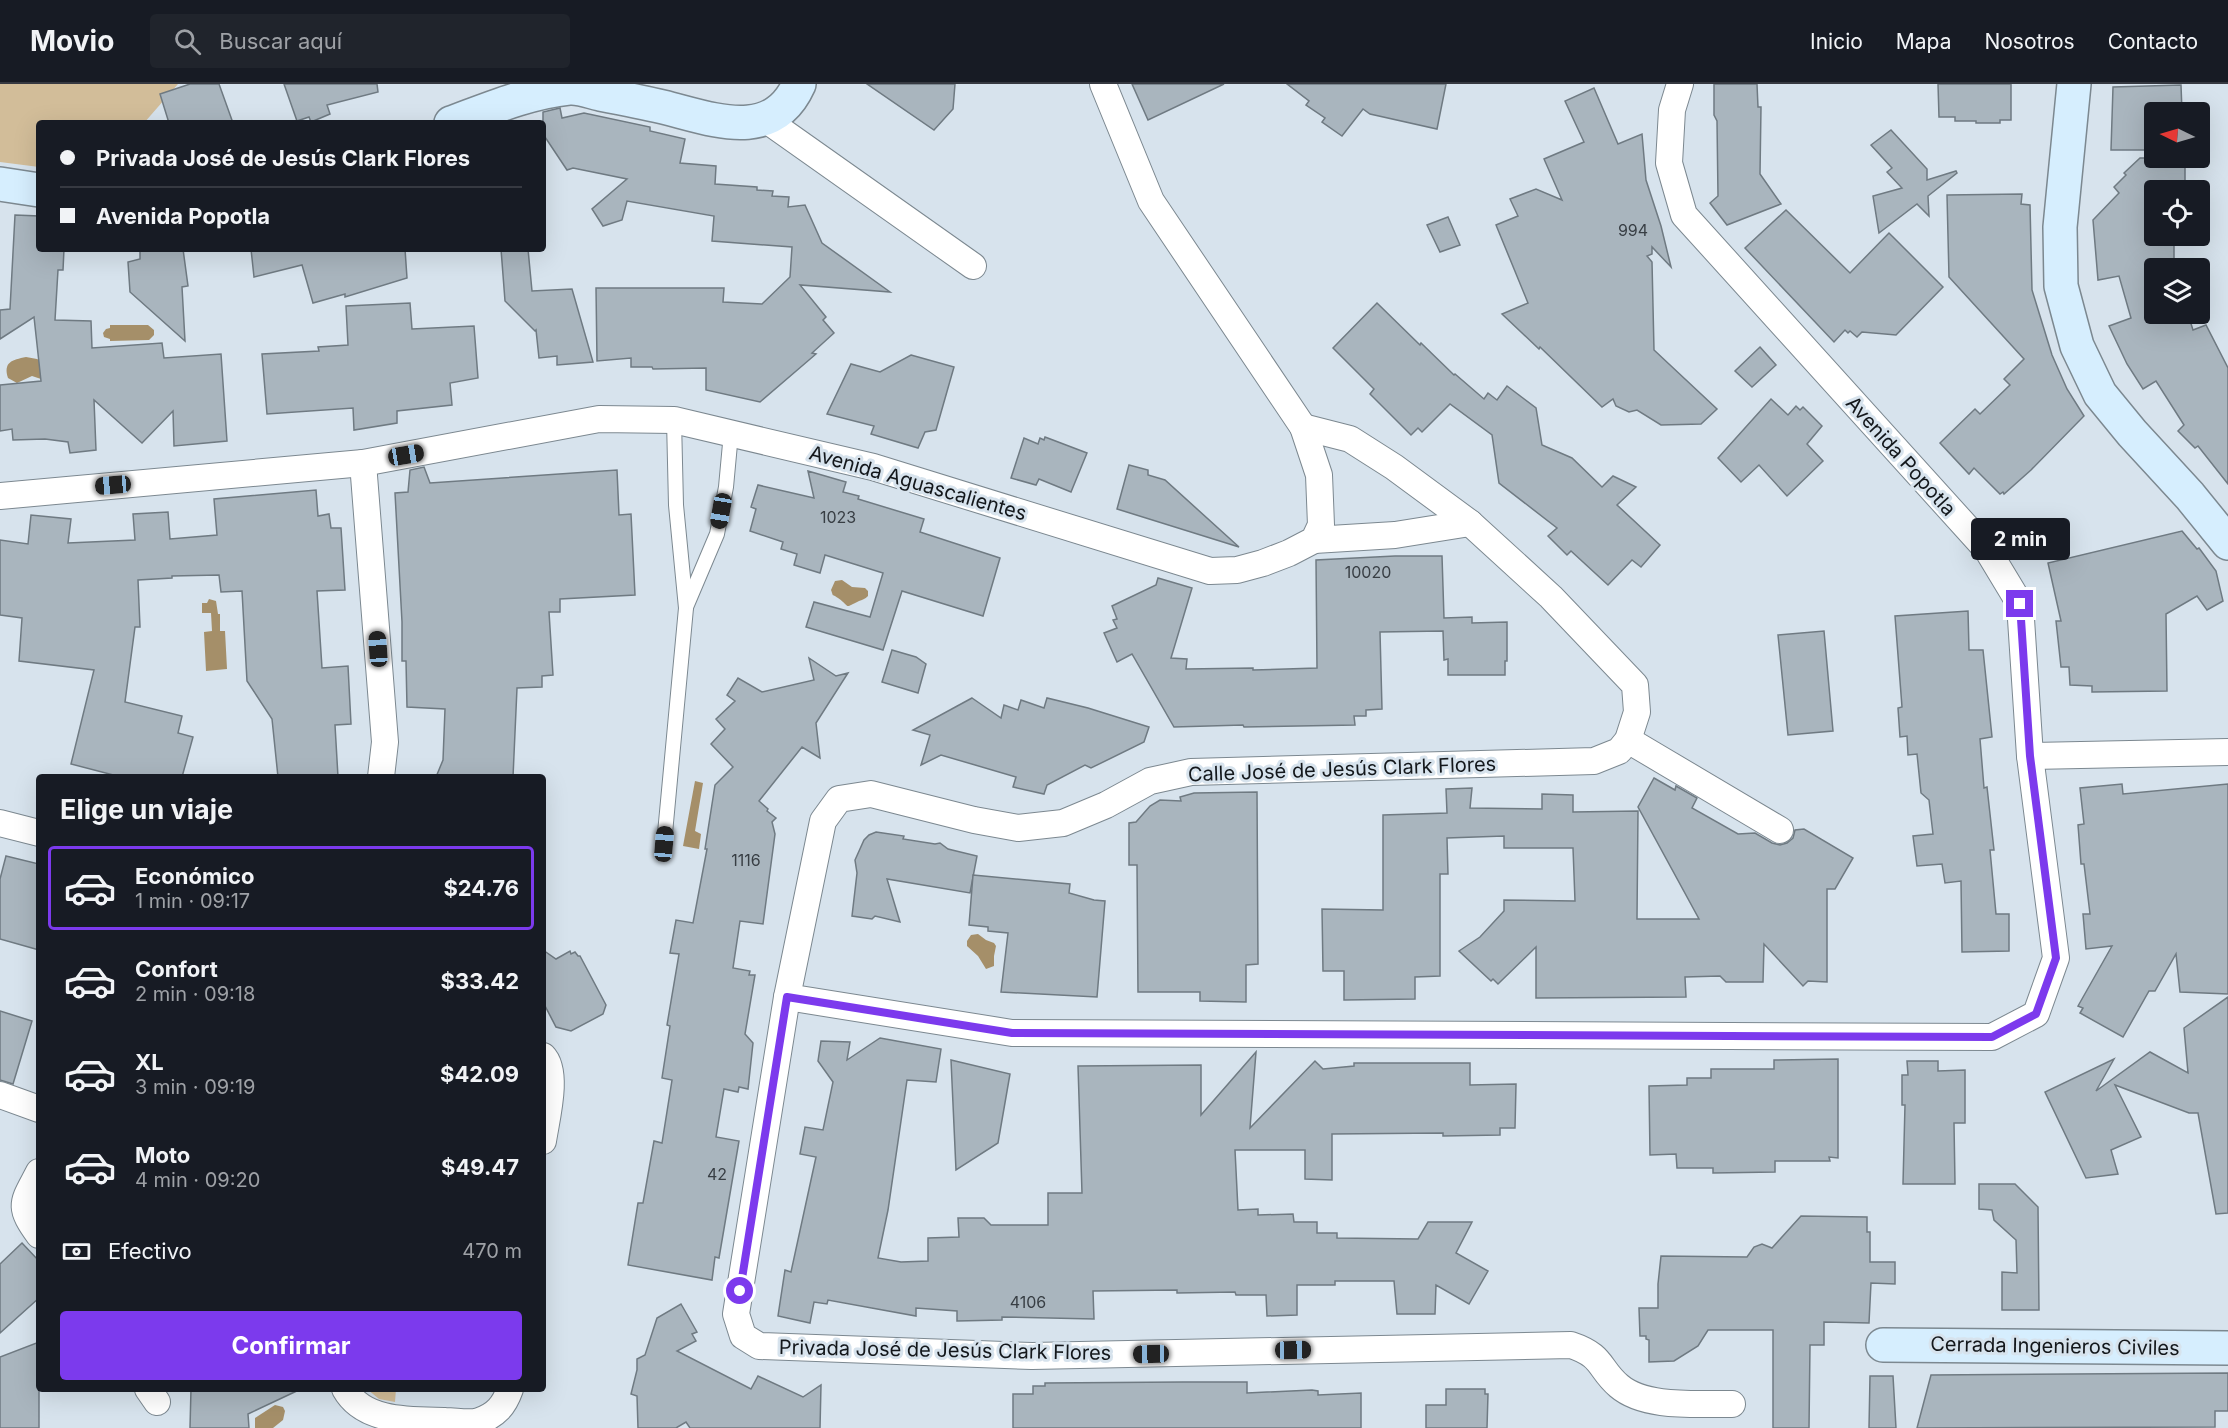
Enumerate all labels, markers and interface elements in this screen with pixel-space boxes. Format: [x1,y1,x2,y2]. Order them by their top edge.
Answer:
search box [150,14,570,68]
text: Movio [30,24,114,58]
icon: search [171,25,204,58]
text: Buscar aquí [219,28,342,54]
text: Inicio [1810,29,1863,54]
text: Mapa [1896,29,1951,54]
text: Nosotros [1984,29,2075,54]
text: Contacto [2108,29,2198,54]
north arrow [2144,102,2210,168]
map controls [2144,102,2210,324]
text: Privada José de Jesús Clark Flores [96,145,470,171]
button: locate [2144,180,2210,246]
text: Avenida Popotla [96,203,270,229]
house number: 994 [1618,220,1648,240]
button: layers [2144,258,2210,324]
street label: Avenida Popotla [1841,391,1961,521]
street label: Avenida Aguascalientes [807,440,1029,526]
car [387,443,425,467]
car [94,474,132,496]
car [709,492,733,530]
house number: 1023 [820,507,856,527]
callout: 2 min [1970,517,2070,559]
text: 2 min [1994,527,2047,551]
house number: 10020 [1345,562,1391,582]
route end [2006,590,2033,617]
car [368,630,388,668]
street label: Calle José de Jesús Clark Flores [1187,752,1497,786]
text: Elige un viaje [60,793,233,826]
car [653,825,675,863]
house number: 1116 [731,850,761,870]
icon: car [63,861,117,915]
text: Económico [135,863,254,889]
text: $24.76 [443,875,519,901]
text: 1 min · 09:17 [135,889,250,913]
icon: car [63,954,117,1008]
text: Confort [135,956,218,982]
text: $33.42 [441,968,519,994]
text: 2 min · 09:18 [135,982,255,1006]
icon: car [63,1047,117,1101]
text: XL [135,1049,164,1075]
text: $42.09 [440,1061,519,1087]
text: 3 min · 09:19 [135,1075,256,1099]
icon: car [63,1140,117,1194]
text: Moto [135,1142,190,1168]
text: $49.47 [441,1154,519,1180]
house number: 42 [707,1164,727,1184]
text: 4 min · 09:20 [135,1168,260,1192]
icon: cash [60,1235,93,1268]
text: Efectivo [108,1238,192,1264]
text: 470 m [462,1239,522,1263]
route start [726,1277,753,1304]
house number: 4106 [1010,1292,1046,1312]
button: Confirmar [60,1311,522,1380]
street label: Cerrada Ingenieros Civiles [1930,1332,2180,1360]
street label: Privada José de Jesús Clark Flores [779,1335,1111,1365]
car [1275,1341,1311,1359]
car [1133,1345,1169,1363]

